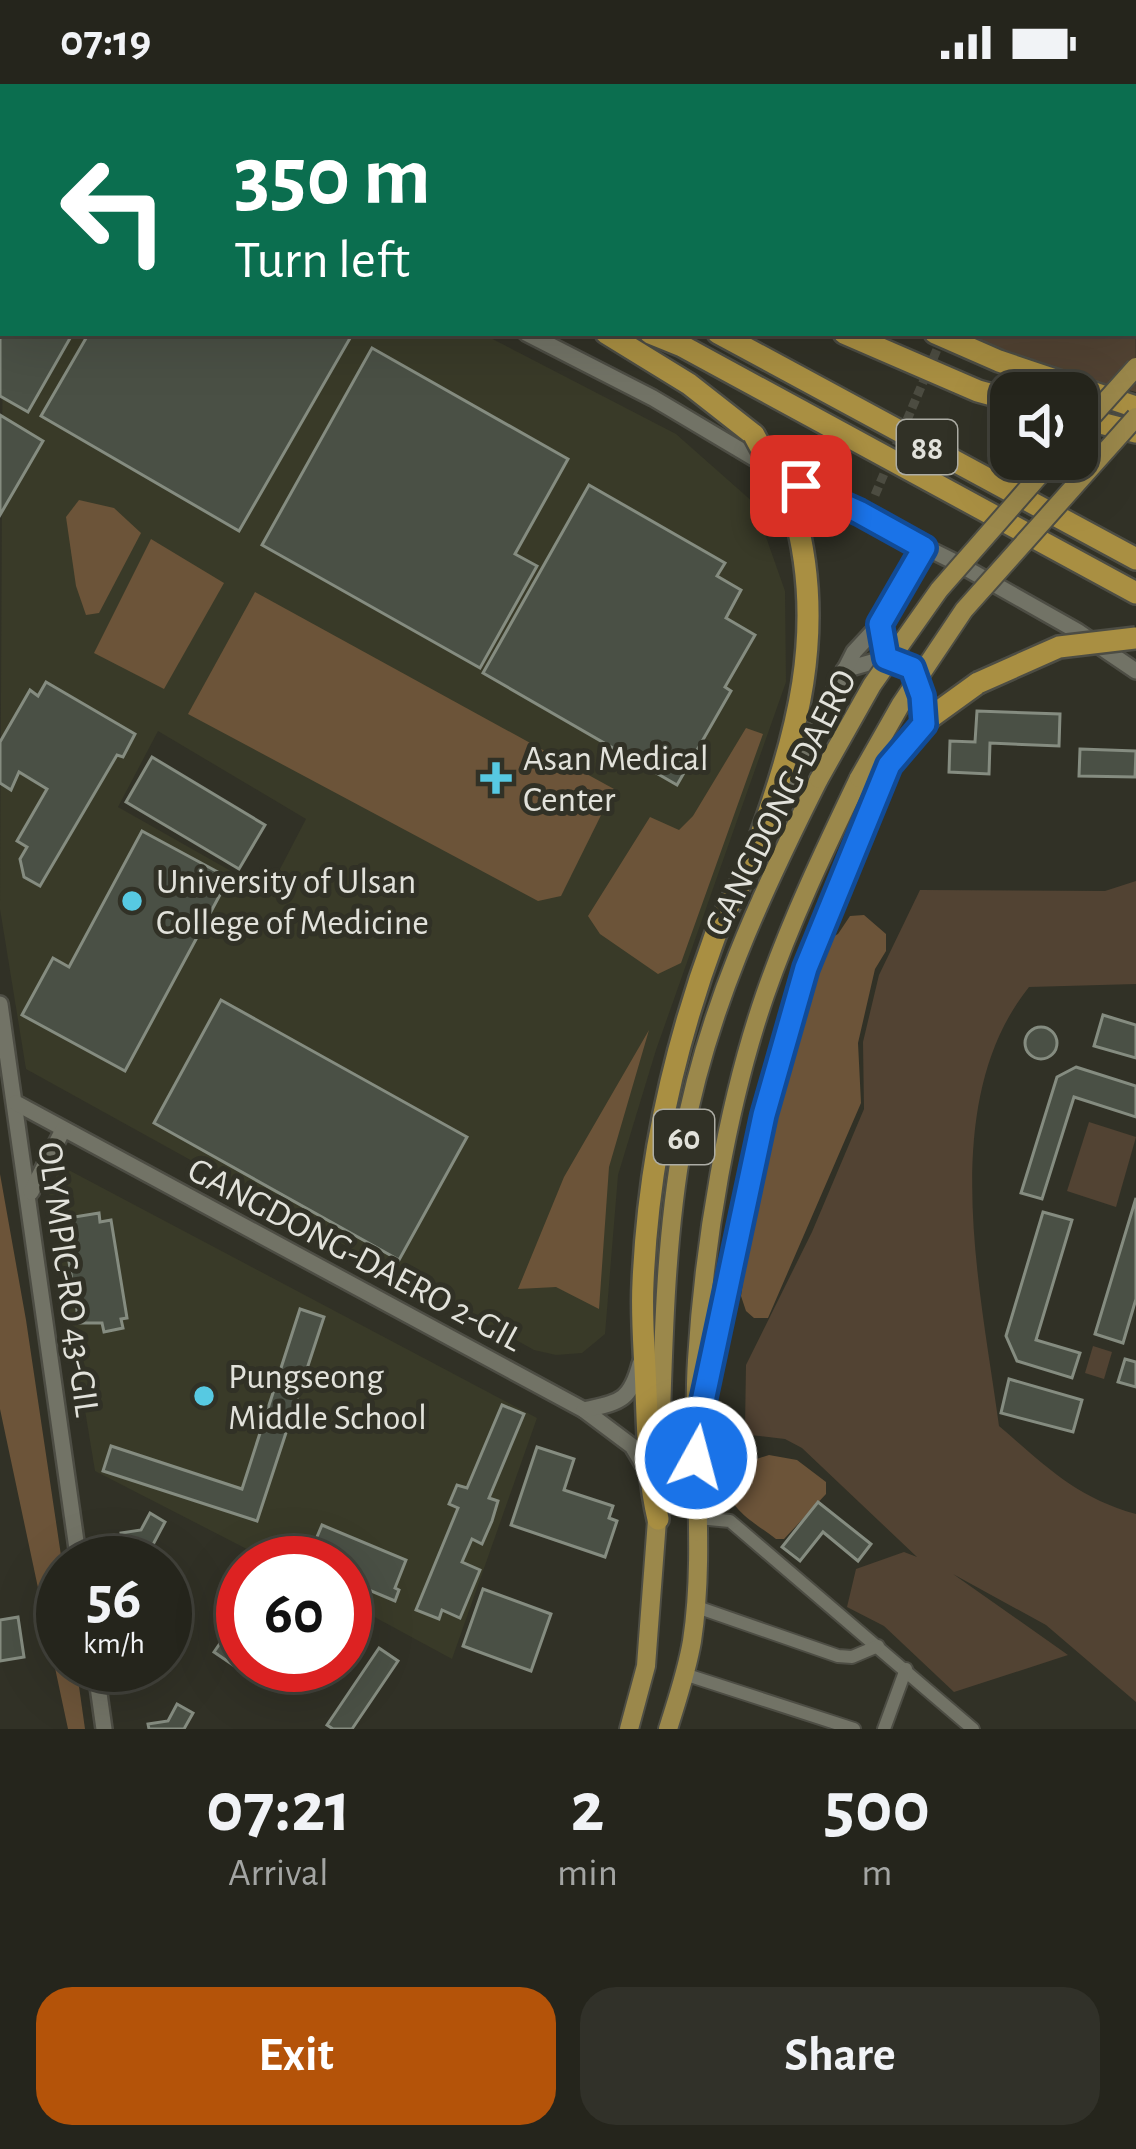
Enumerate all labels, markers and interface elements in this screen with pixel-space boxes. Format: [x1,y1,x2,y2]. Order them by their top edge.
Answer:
text: 07:19 [60,19,151,64]
icon: left [36,132,192,288]
text: 350 m [234,136,431,220]
text: Turn left [234,234,410,288]
map controls [990,372,1098,480]
button: sound [990,372,1098,480]
road number: 88 [897,420,957,474]
pin [750,435,852,537]
icon: arrive [768,453,834,519]
street label: GANGDONG-DAERO [698,664,863,942]
place label: Asan Medical Center [523,741,709,818]
marker: Asan Medical Center [480,762,512,794]
place label: University of Ulsan College of Medicine [156,864,429,941]
marker: University of Ulsan College of Medicine [119,888,145,914]
road number: 60 [654,1110,714,1164]
street label: OLYMPIC-RO 43-GIL [31,1140,105,1419]
street label: GANGDONG-DAERO 2-GIL [182,1151,528,1358]
place label: Pungseong Middle School [228,1359,427,1436]
marker: Pungseong Middle School [191,1383,217,1409]
position arrow [633,1395,759,1521]
speed limit sign: 60 [216,1536,372,1692]
text: 56 [87,1569,141,1629]
text: km/h [83,1629,145,1659]
text: 07:21 [206,1772,351,1844]
text: 2 [570,1772,604,1844]
text: 500 [824,1772,930,1844]
text: Arrival [228,1854,329,1893]
text: min [557,1854,618,1893]
text: m [861,1854,892,1893]
button: Exit [36,1987,556,2125]
button: Share [580,1987,1100,2125]

